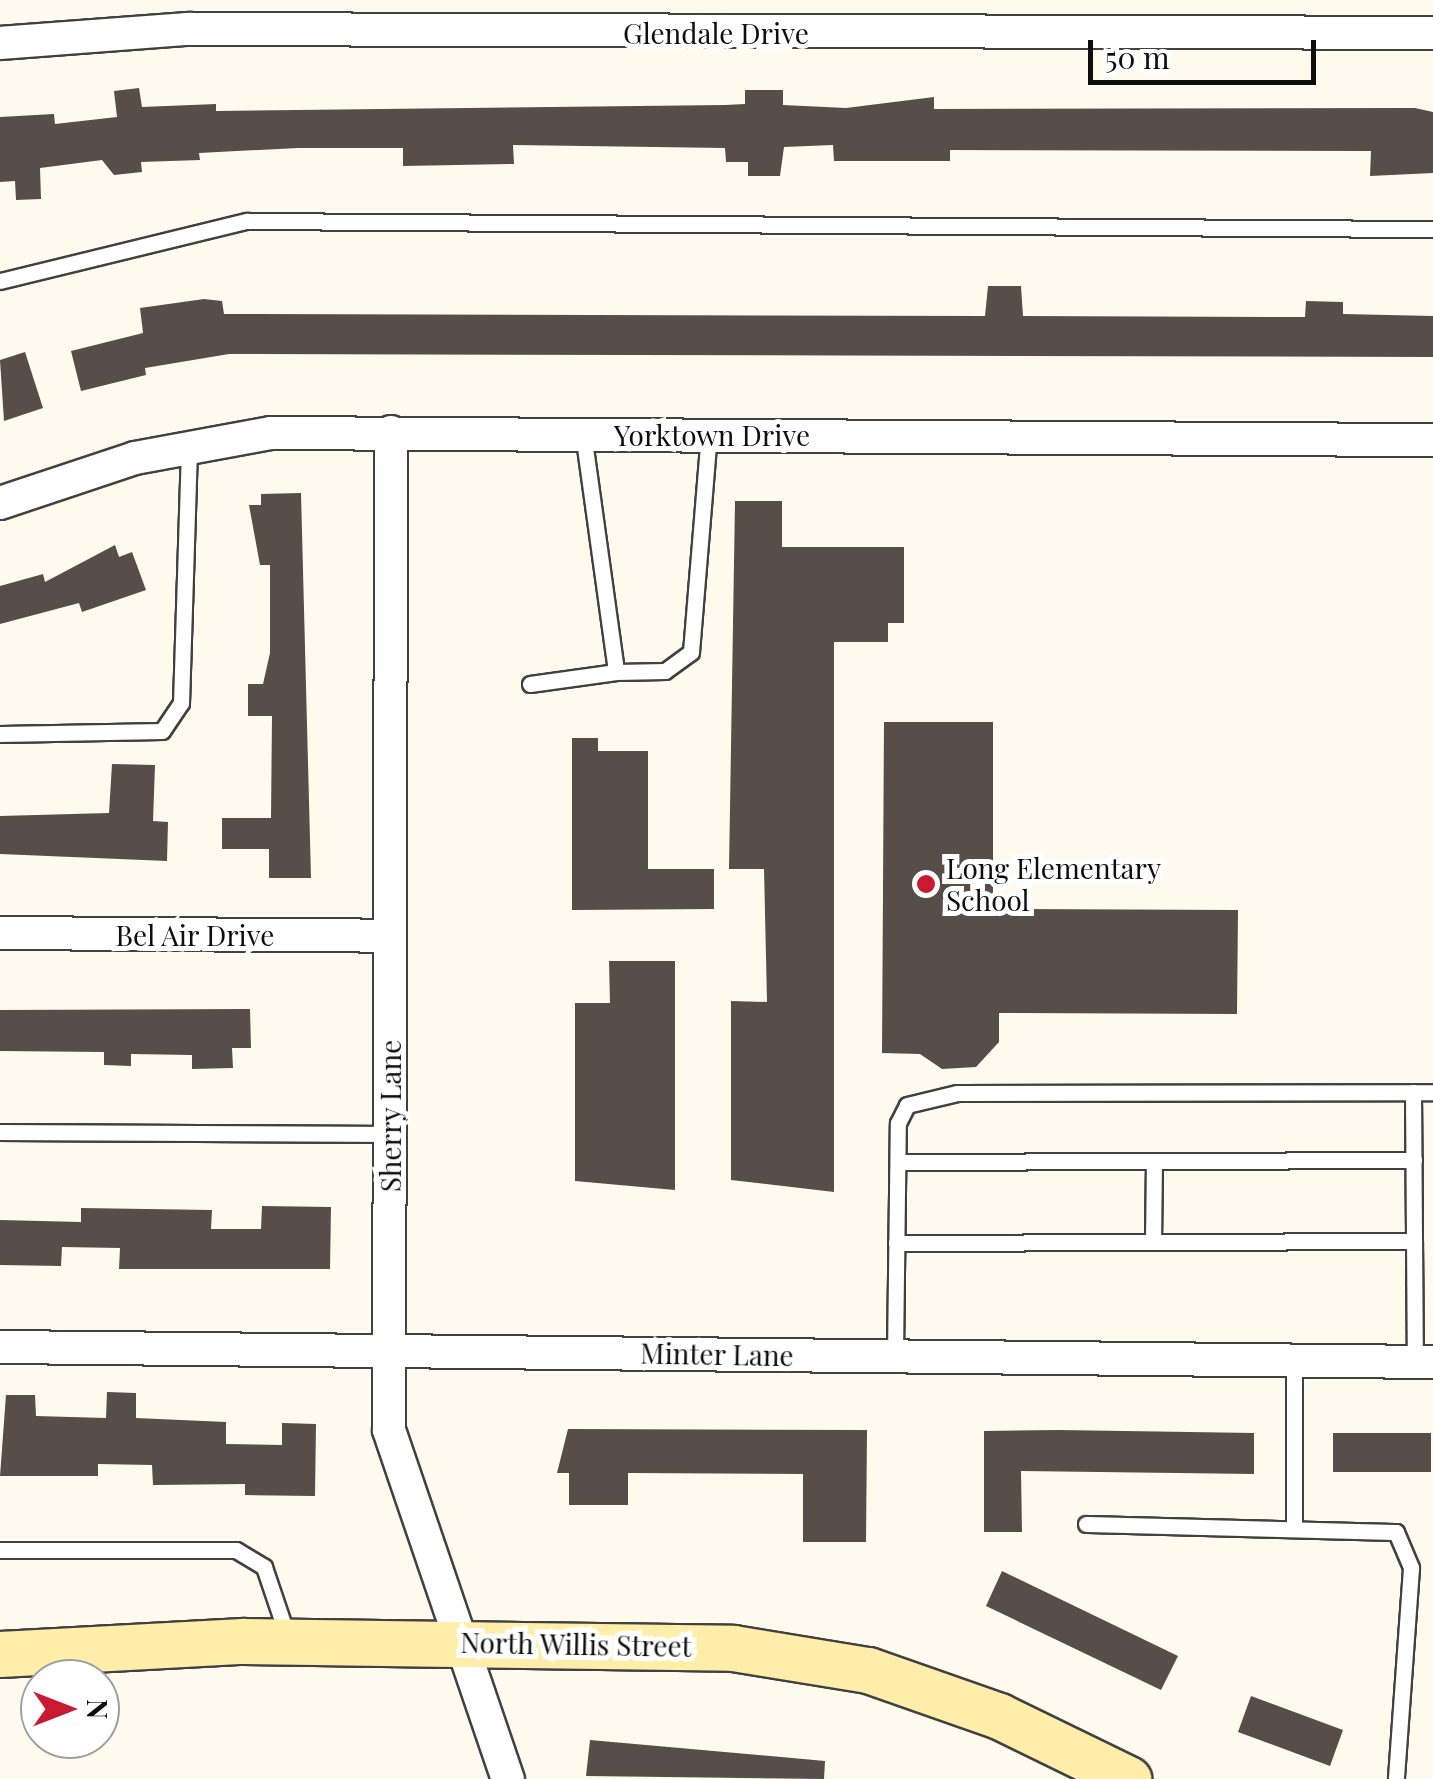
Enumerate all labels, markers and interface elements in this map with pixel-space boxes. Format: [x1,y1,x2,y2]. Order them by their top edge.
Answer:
street label: Glendale Drive [623,16,809,50]
scale bar [1093,20,1320,82]
text: 50 m [1105,37,1170,77]
street label: Yorktown Drive [614,418,810,452]
place label: Long Elementary School [946,851,1161,917]
marker: Long Elementary School [915,873,937,895]
street label: Bel Air Drive [115,918,275,952]
street label: Sherry Lane [373,1039,407,1193]
street label: Minter Lane [640,1336,794,1372]
street label: North Willis Street [460,1625,692,1663]
north arrow [20,1659,120,1759]
text: N [80,1699,117,1719]

